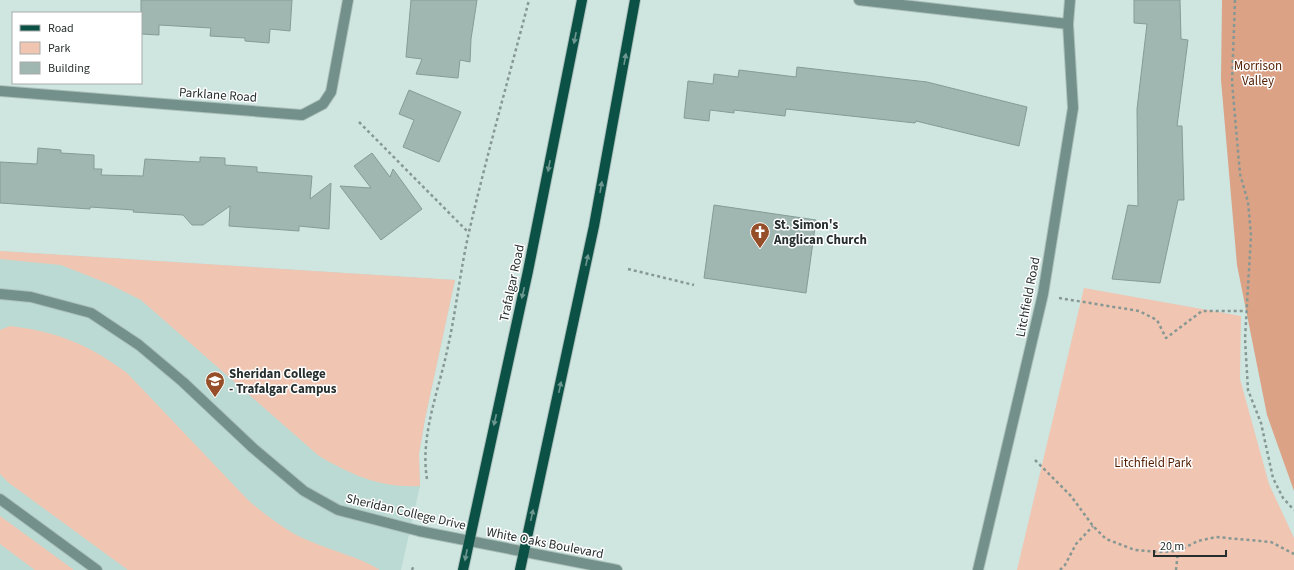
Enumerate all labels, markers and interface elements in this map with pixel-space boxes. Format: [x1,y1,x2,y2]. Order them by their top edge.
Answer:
legend [12,12,142,84]
text: Road [48,20,74,37]
one-way arrow [571,32,577,44]
text: Park [48,40,70,57]
one-way arrow [622,53,628,65]
park label: Morrison Valley [1234,57,1282,90]
text: Building [48,60,90,77]
street label: Parklane Road [178,83,258,107]
one-way arrow [546,160,552,172]
one-way arrow [598,181,604,193]
place label: St. Simon's Anglican Church [773,216,867,249]
church icon: St. Simon's Anglican Church [749,221,771,249]
street label: Trafalgar Road [495,243,529,323]
one-way arrow [584,254,590,266]
street label: Litchfield Road [1011,255,1045,339]
one-way arrow [520,287,526,299]
place label: Sheridan College - Trafalgar Campus [229,365,337,398]
school or university icon: Sheridan College - Trafalgar Campus [204,370,226,398]
one-way arrow [557,381,563,394]
one-way arrow [491,414,497,426]
park label: Litchfield Park [1114,454,1192,472]
street label: Sheridan College Drive [344,489,468,535]
one-way arrow [530,508,536,521]
street label: White Oaks Boulevard [485,523,605,563]
scale bar [1154,532,1226,558]
text: 20 m [1160,538,1184,555]
one-way arrow [462,549,468,561]

